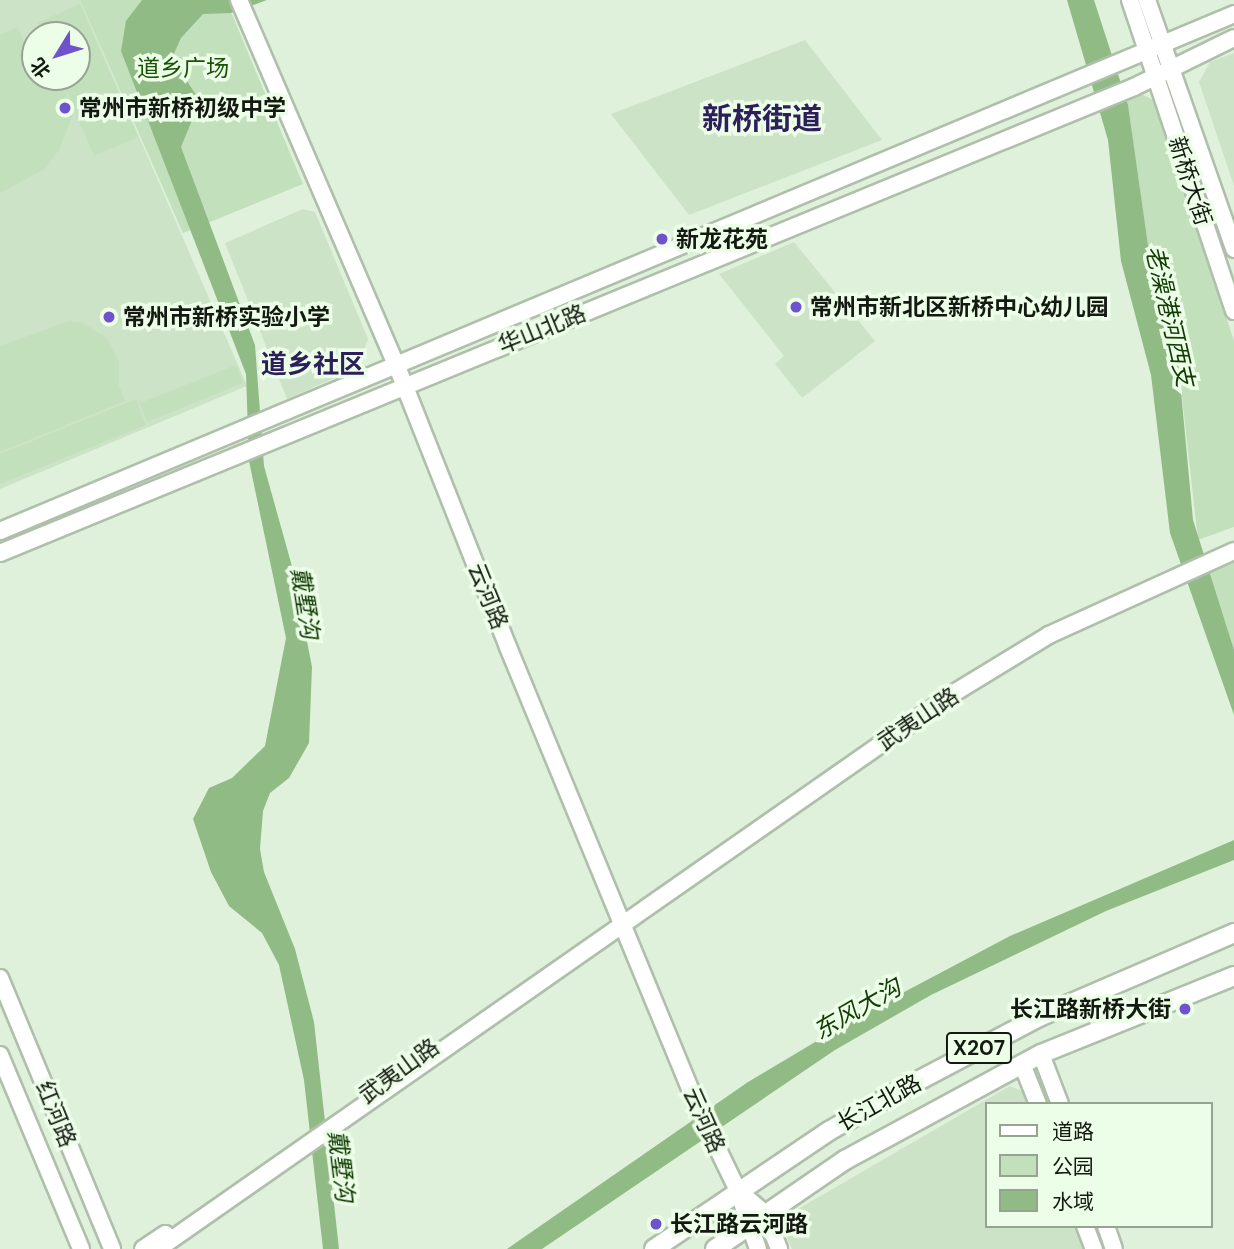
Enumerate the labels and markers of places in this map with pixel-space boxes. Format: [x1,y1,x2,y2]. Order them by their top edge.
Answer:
place label: 常州市新桥初级中学 [79,94,286,122]
marker: 常州市新桥初级中学 [57,100,73,116]
place label: 新龙花苑 [676,225,768,253]
marker: 新龙花苑 [654,231,670,247]
place label: 常州市新北区新桥中心幼儿园 [810,293,1109,321]
marker: 常州市新北区新桥中心幼儿园 [788,299,804,315]
place label: 常州市新桥实验小学 [123,303,330,331]
marker: 常州市新桥实验小学 [101,309,117,325]
place label: 长江路新桥大街 [1010,995,1171,1023]
marker: 长江路新桥大街 [1177,1001,1193,1017]
place label: 长江路云河路 [670,1210,808,1238]
marker: 长江路云河路 [648,1216,664,1232]

